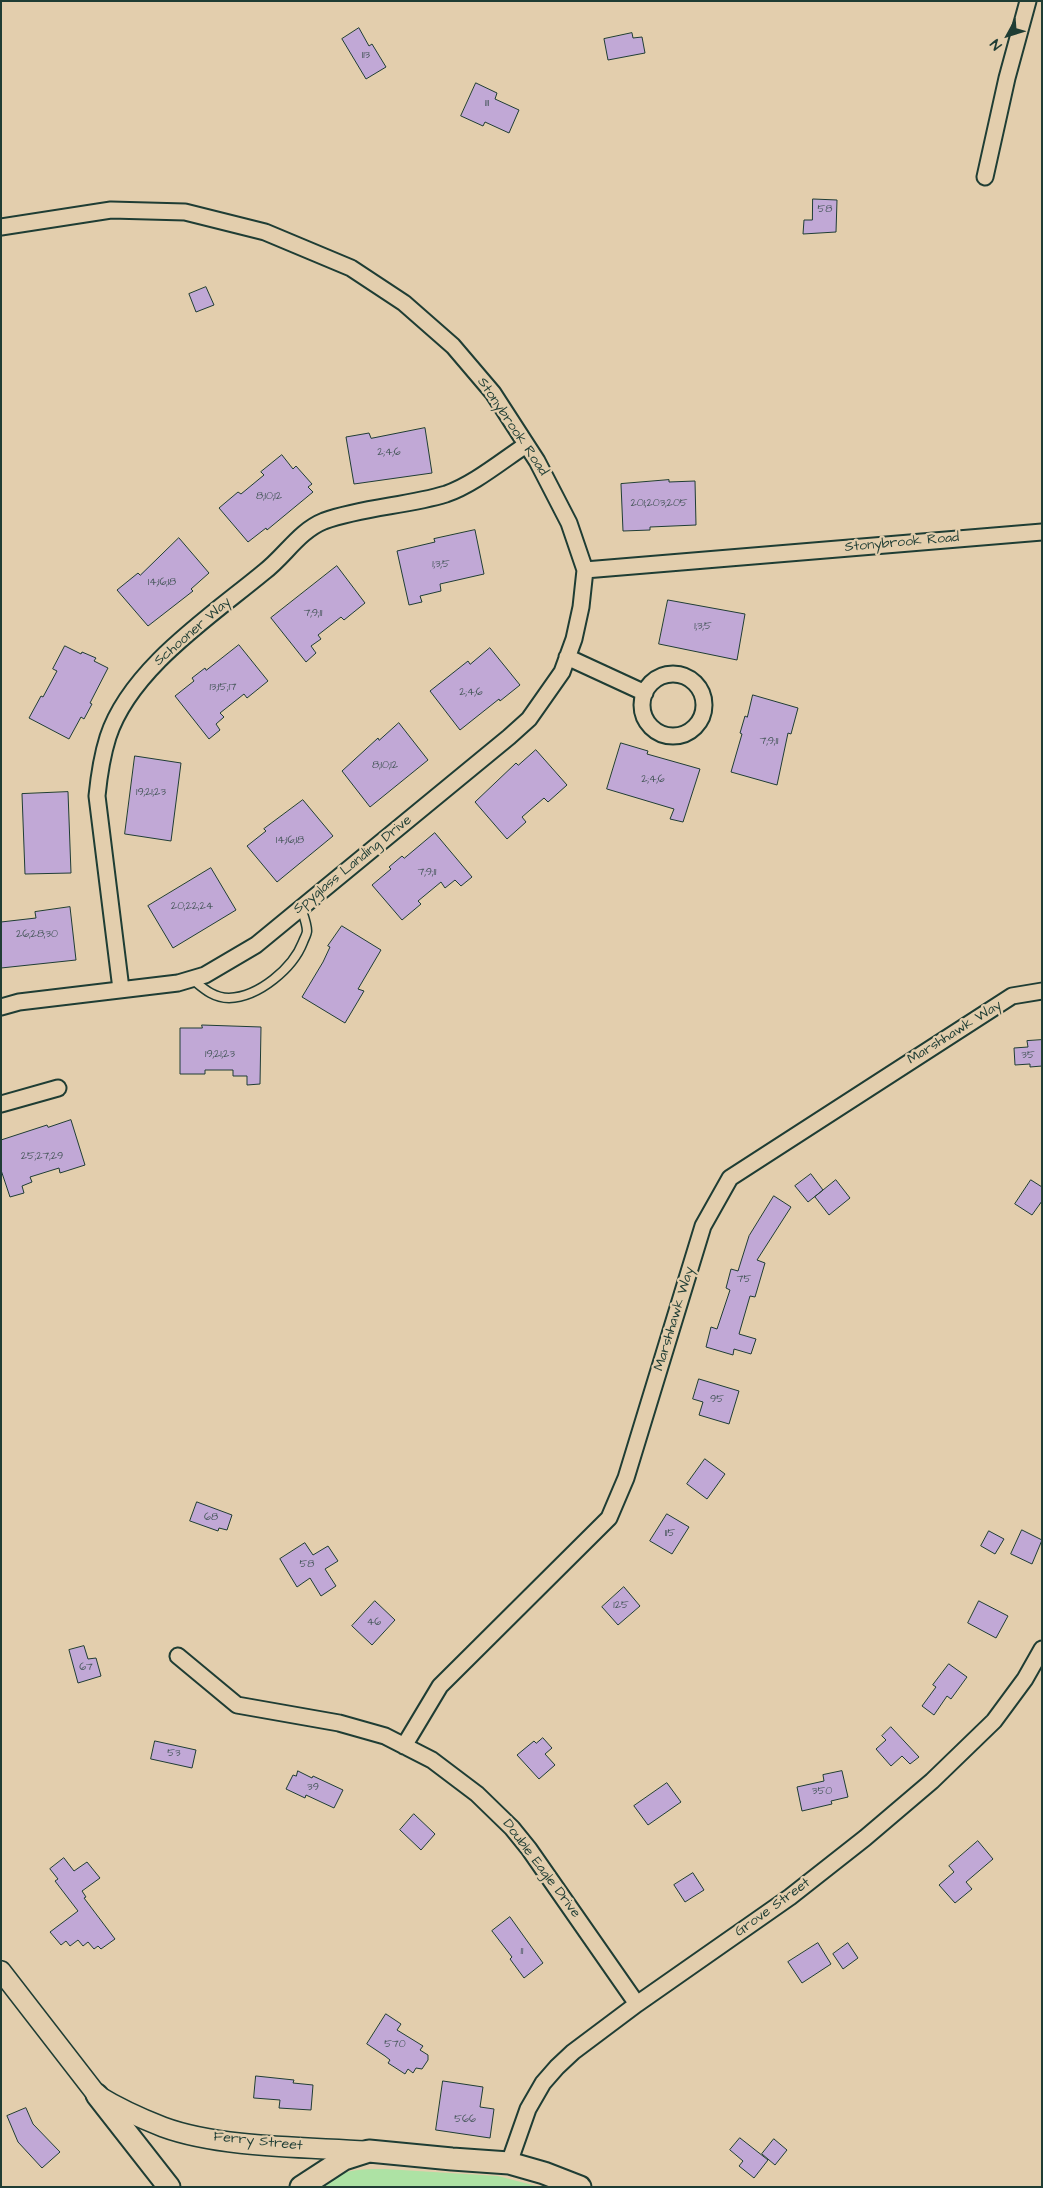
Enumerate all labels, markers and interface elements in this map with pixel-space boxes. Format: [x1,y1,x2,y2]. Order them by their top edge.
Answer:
north arrow [983,10,1033,60]
text: N [986,35,1007,54]
house number: 113 [362,49,370,63]
house number: 111 [485,97,489,111]
house number: 58 [818,203,832,217]
street label: Stonybrook Road [473,375,551,479]
house number: 2;4;6 [377,446,401,460]
house number: 8;10;12 [256,490,282,504]
house number: 201;203;205 [630,497,688,511]
street label: Stonybrook Road [844,530,960,556]
house number: 1;3;5 [432,558,450,572]
house number: 14;16;18 [148,576,176,590]
street label: Schooner Way [151,594,235,670]
house number: 7;9;11 [304,607,322,621]
house number: 1;3;5 [694,620,712,634]
house number: 13;15;17 [209,681,237,695]
house number: 2;4;6 [459,686,483,700]
house number: 7;9;11 [760,735,778,749]
house number: 8;10;12 [372,759,398,773]
house number: 2;4;6 [641,773,665,787]
house number: 19;21;23 [136,786,166,800]
street label: Spyglass Landing Drive [290,812,416,918]
house number: 14;16;18 [276,834,304,848]
house number: 7;9;11 [418,866,436,880]
house number: 20;22;24 [171,900,213,914]
house number: 26;28;30 [16,928,58,942]
street label: Marshhawk Way [905,997,1005,1069]
house number: 19;21;23 [205,1048,235,1062]
house number: 35 [1021,1049,1035,1063]
house number: 25;27;29 [21,1150,63,1164]
street label: Marshhawk Way [651,1265,699,1373]
house number: 75 [737,1273,751,1287]
house number: 95 [710,1393,724,1407]
house number: 68 [204,1511,218,1525]
house number: 115 [665,1527,675,1541]
house number: 58 [300,1558,314,1572]
house number: 125 [613,1599,629,1613]
house number: 46 [367,1616,381,1630]
house number: 67 [79,1661,93,1675]
house number: 53 [167,1747,181,1761]
house number: 39 [307,1781,319,1795]
house number: 350 [812,1785,832,1799]
street label: Double Eagle Drive [498,1816,584,1922]
street label: Grove Street [732,1875,814,1941]
house number: 11 [521,1945,523,1959]
house number: 570 [384,2038,406,2052]
house number: 566 [454,2113,476,2127]
street label: Ferry Street [213,2129,303,2155]

